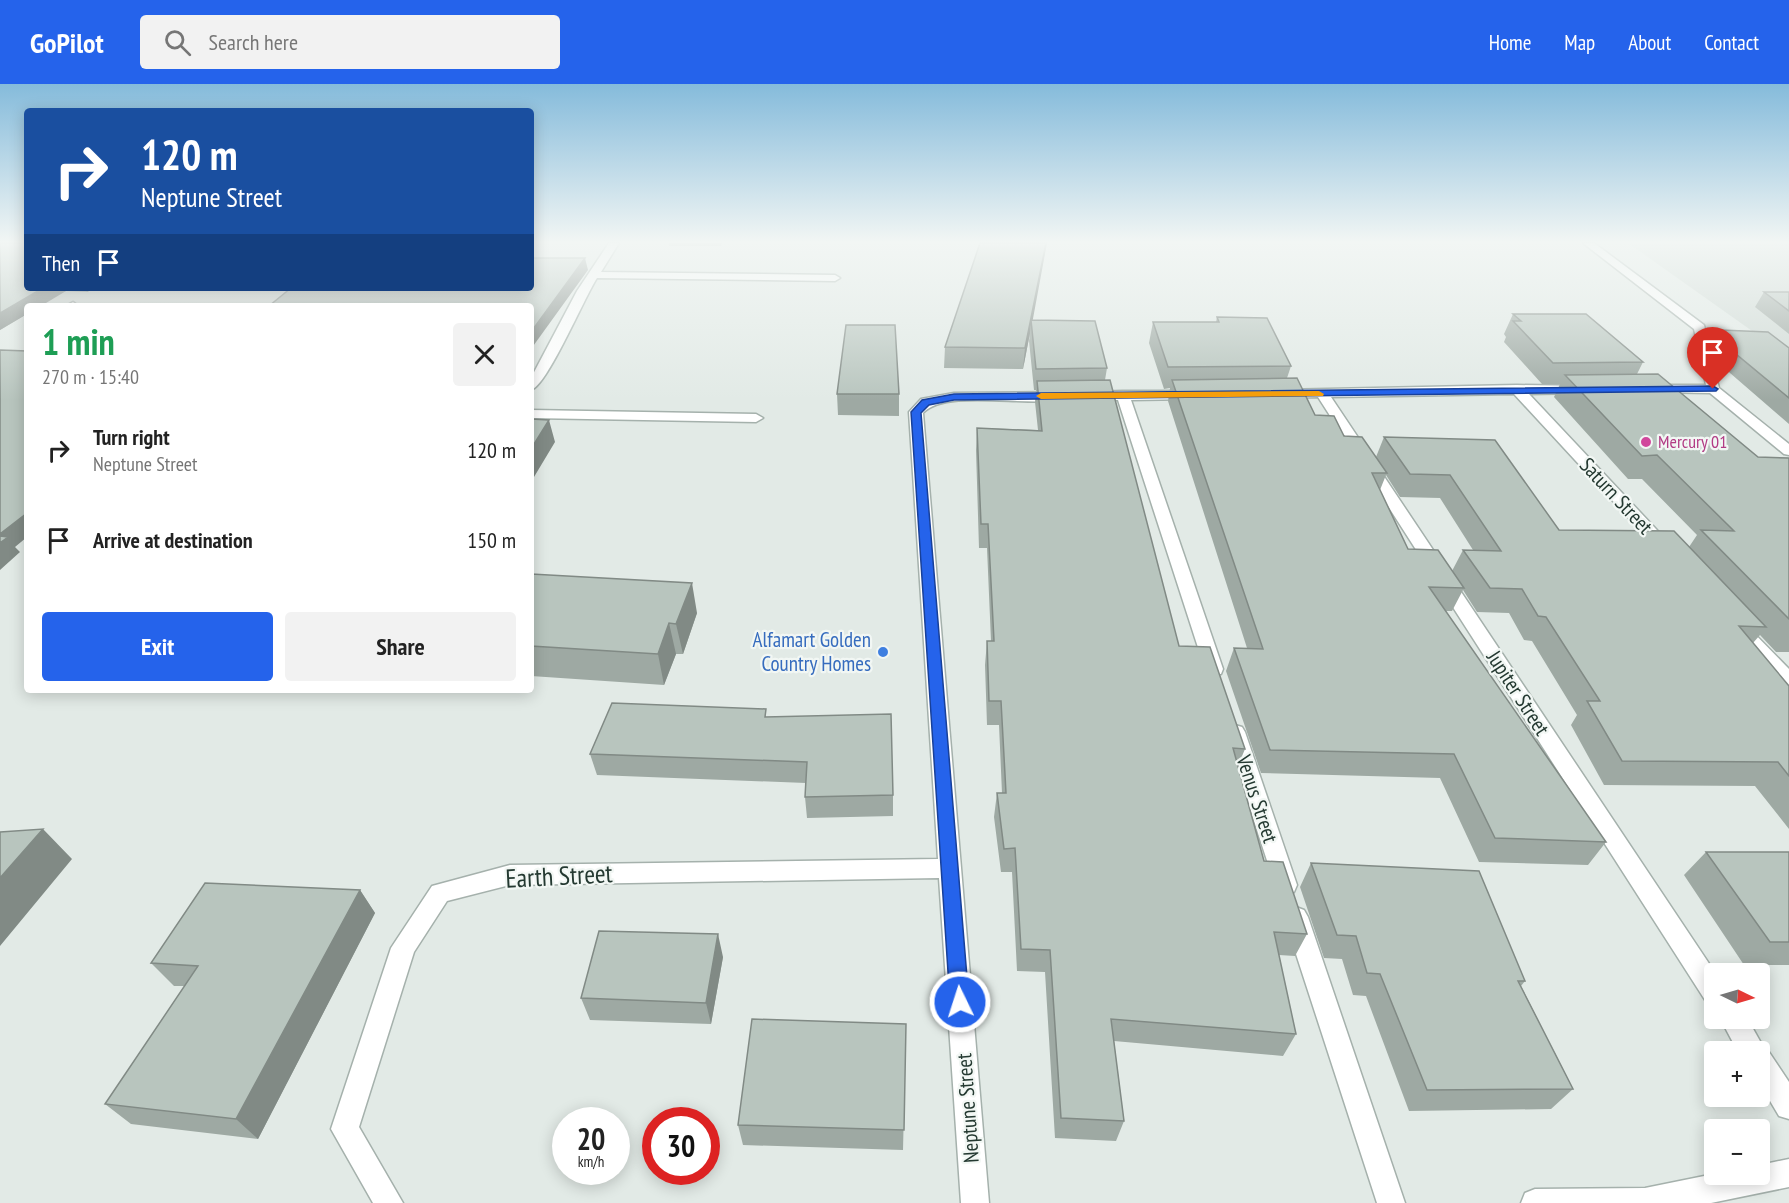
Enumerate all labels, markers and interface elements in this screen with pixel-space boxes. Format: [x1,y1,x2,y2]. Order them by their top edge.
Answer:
search box [140,15,560,69]
text: GoPilot [30,24,104,61]
icon: search [161,26,194,59]
text: Search here [209,28,298,56]
text: Home [1489,29,1531,56]
text: Map [1564,29,1595,56]
text: About [1628,29,1671,56]
text: Contact [1704,29,1759,56]
text: 120 m [141,127,238,182]
icon: right [42,132,120,210]
text: Neptune Street [141,180,282,214]
icon: arrive [92,246,125,279]
text: Then [42,249,80,277]
text: 1 min [42,318,115,365]
button: close [453,323,516,386]
pin [1687,327,1738,389]
icon: arrive [1696,336,1729,369]
text: 270 m · 15:40 [42,364,139,390]
text: Turn right [93,423,170,451]
place label: Mercury 01 [1658,430,1727,453]
icon: right [42,434,75,467]
marker: Mercury 01 [1639,435,1653,449]
text: 120 m [467,436,516,464]
text: Neptune Street [93,451,198,477]
street label: Saturn Street [1574,452,1659,540]
icon: arrive [42,524,75,557]
text: Arrive at destination [93,526,253,554]
text: 150 m [467,526,516,554]
button: Exit [42,612,273,681]
button: Share [285,612,516,681]
place label: Alfamart Golden Country Homes [753,626,871,677]
street label: Jupiter Street [1480,644,1556,740]
marker: Alfamart Golden Country Homes [876,645,890,659]
street label: Venus Street [1230,751,1284,846]
street label: Earth Street [505,856,613,895]
north arrow [1704,963,1770,1029]
map controls [1704,963,1770,1185]
position arrow [928,970,992,1034]
button: + [1704,1041,1770,1107]
street label: Neptune Street [950,1052,985,1164]
speed limit sign: 30 [642,1107,720,1185]
text: 20 [577,1119,605,1158]
button: − [1704,1119,1770,1185]
text: km/h [578,1152,604,1171]

